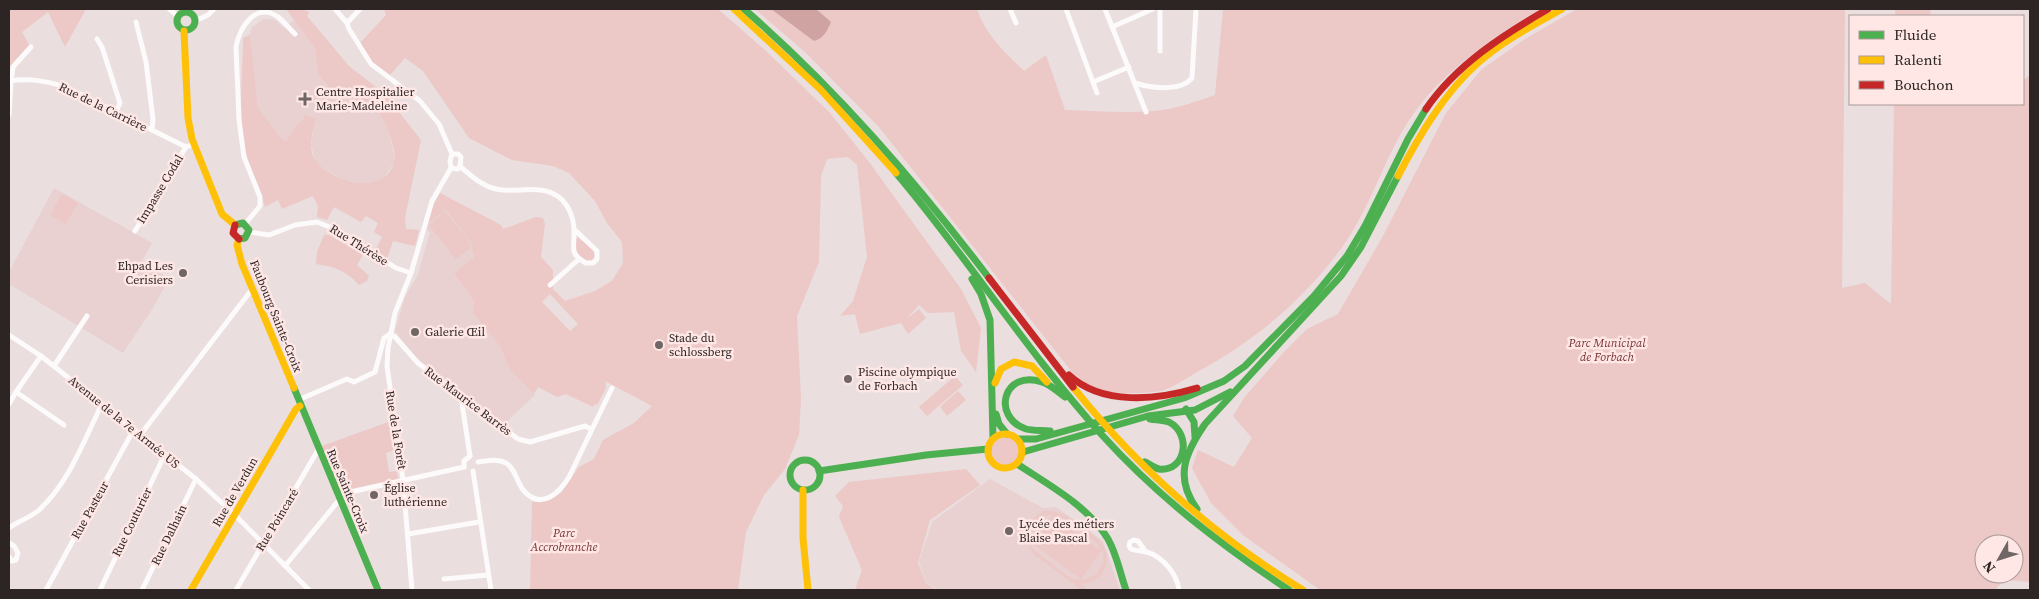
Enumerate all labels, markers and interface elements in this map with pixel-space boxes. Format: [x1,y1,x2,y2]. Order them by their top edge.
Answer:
legend [1849,15,2024,105]
text: Fluide [1894,24,1937,45]
text: Ralenti [1894,49,1942,70]
text: Bouchon [1894,74,1954,95]
street label: Rue de la Carrière [56,79,150,135]
place label: Centre Hospitalier Marie-Madeleine [316,84,415,114]
marker: Centre Hospitalier Marie-Madeleine [298,92,312,106]
street label: Impasse Codal [133,151,187,227]
street label: Rue Thérèse [327,221,391,269]
street label: Faubourg Sainte-Croix [246,257,306,375]
place label: Ehpad Les Cerisiers [118,258,173,288]
marker: Ehpad Les Cerisiers [177,267,189,279]
place label: Galerie Œil [425,324,485,340]
marker: Galerie Œil [409,326,421,338]
place label: Stade du schlossberg [669,330,732,360]
park label: Parc Municipal de Forbach [1567,335,1646,365]
marker: Stade du schlossberg [653,339,665,351]
street label: Rue Maurice Barrès [421,363,515,439]
place label: Piscine olympique de Forbach [858,364,957,394]
street label: Avenue de la 7e Armée US [65,372,183,472]
marker: Piscine olympique de Forbach [842,373,854,385]
street label: Rue de la Forêt [382,389,410,471]
street label: Rue Sainte-Croix [323,447,373,536]
street label: Rue de Verdun [209,454,261,530]
street label: Rue Pasteur [68,478,112,542]
place label: Église luthérienne [384,480,447,510]
street label: Rue Couturier [108,485,156,559]
street label: Rue Poincaré [252,486,302,554]
marker: Église luthérienne [368,489,380,501]
street label: Rue Dalhain [147,502,191,568]
place label: Lycée des métiers Blaise Pascal [1019,516,1114,546]
park label: Parc Accrobranche [530,525,598,555]
marker: Lycée des métiers Blaise Pascal [1003,525,1015,537]
north arrow [1974,534,2024,584]
text: N [1978,557,2000,577]

